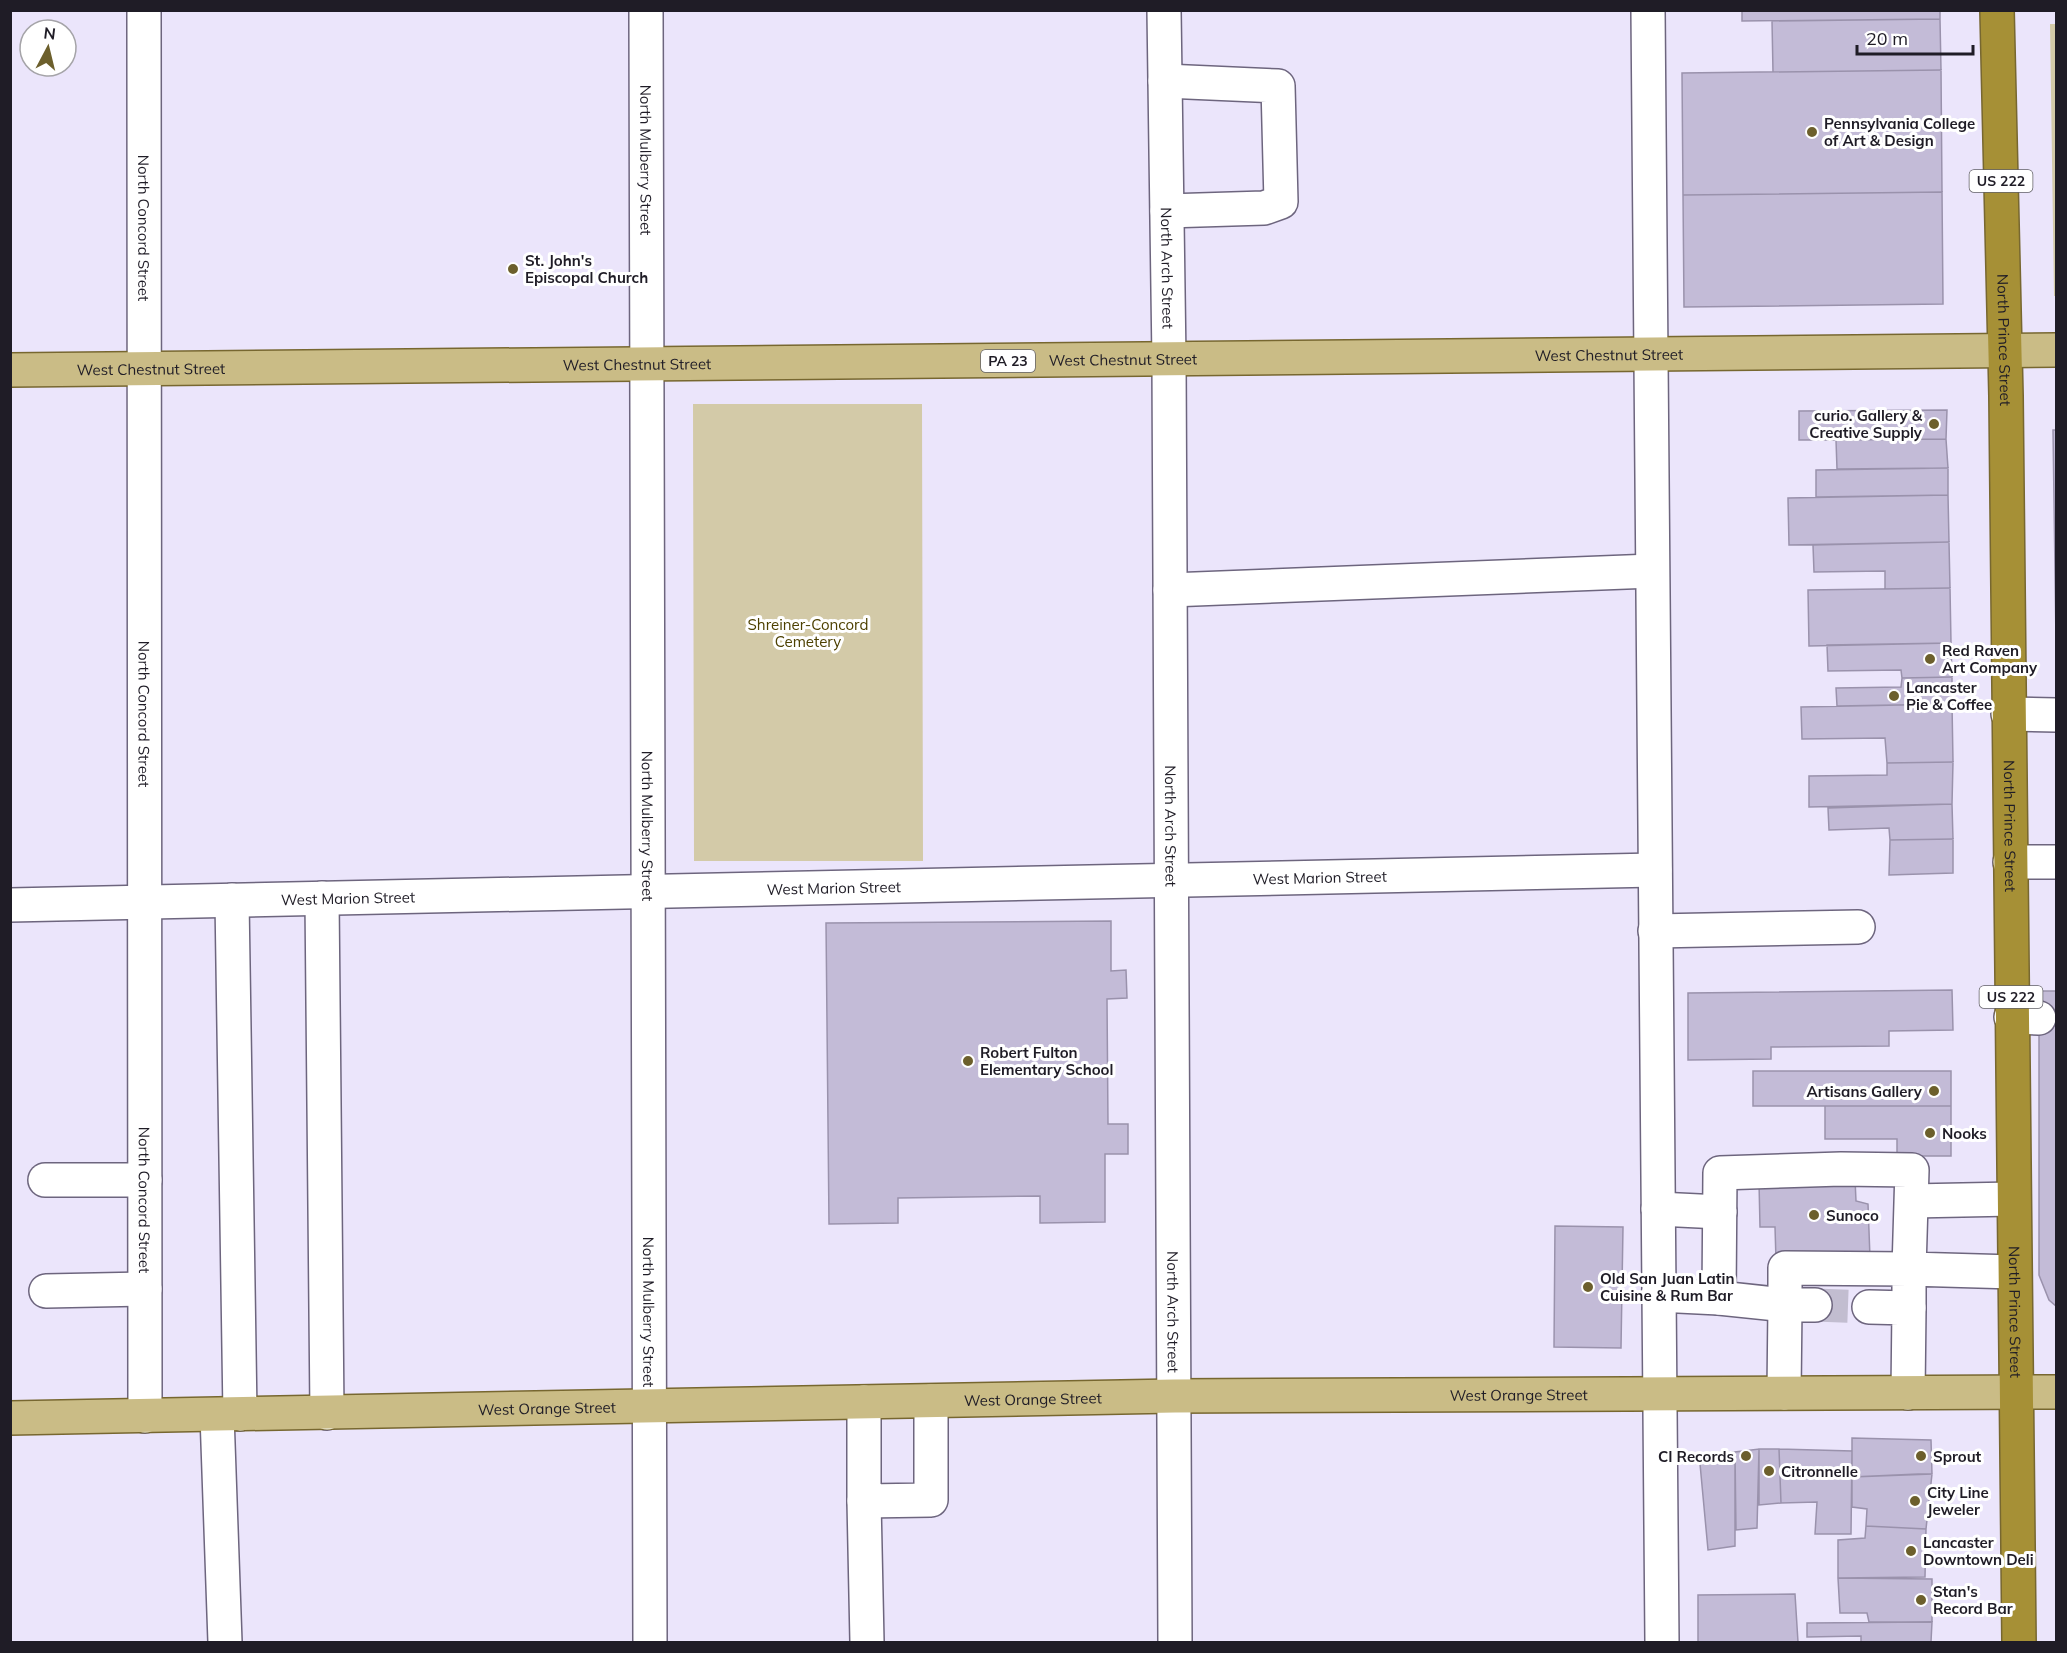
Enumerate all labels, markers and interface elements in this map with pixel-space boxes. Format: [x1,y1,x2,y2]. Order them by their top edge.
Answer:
north arrow [18,18,78,78]
scale bar [1857,18,1972,56]
text: N [43,22,57,44]
text: 20 m [1866,27,1908,50]
street label: North Mulberry Street [637,85,656,235]
place label: Pennsylvania College of Art & Design [1824,114,1975,150]
marker: Pennsylvania College of Art & Design [1805,125,1819,139]
street label: North Concord Street [135,155,154,301]
road number: US 222 [1970,170,2032,192]
street label: North Arch Street [1157,207,1178,329]
place label: St. John's Episcopal Church [525,251,648,287]
marker: St. John's Episcopal Church [506,262,520,276]
street label: North Prince Street [1994,274,2016,406]
street label: West Chestnut Street [1535,344,1683,365]
street label: West Chestnut Street [1049,349,1197,369]
road number: PA 23 [981,350,1035,372]
street label: West Chestnut Street [563,354,711,374]
street label: West Chestnut Street [77,358,225,379]
place label: curio. Gallery & Creative Supply [1809,406,1923,442]
marker: curio. Gallery & Creative Supply [1927,417,1941,431]
park label: Shreiner-Concord Cemetery [748,615,868,651]
street label: North Concord Street [135,641,154,787]
place label: Red Raven Art Company [1942,641,2038,677]
marker: Red Raven Art Company [1923,652,1937,666]
place label: Lancaster Pie & Coffee [1906,678,1992,714]
marker: Lancaster Pie & Coffee [1887,689,1901,703]
street label: North Mulberry Street [638,751,658,901]
street label: North Prince Street [2000,760,2021,892]
street label: North Arch Street [1161,765,1181,887]
street label: West Marion Street [1252,866,1387,888]
street label: West Marion Street [766,877,901,898]
street label: West Marion Street [281,887,415,909]
road number: US 222 [1980,986,2042,1008]
place label: Robert Fulton Elementary School [980,1043,1113,1079]
marker: Robert Fulton Elementary School [961,1054,975,1068]
place label: Artisans Gallery [1806,1082,1923,1101]
marker: Artisans Gallery [1927,1084,1941,1098]
place label: Nooks [1942,1124,1987,1143]
marker: Nooks [1923,1126,1937,1140]
street label: North Concord Street [135,1127,154,1273]
place label: Sunoco [1826,1206,1879,1225]
marker: Sunoco [1807,1208,1821,1222]
street label: North Mulberry Street [640,1237,659,1387]
street label: North Prince Street [2005,1246,2026,1378]
street label: North Arch Street [1164,1251,1183,1373]
place label: Old San Juan Latin Cuisine & Rum Bar [1600,1269,1734,1305]
marker: Old San Juan Latin Cuisine & Rum Bar [1581,1280,1595,1294]
street label: West Orange Street [1450,1385,1588,1404]
street label: West Orange Street [964,1388,1102,1409]
street label: West Orange Street [478,1397,616,1419]
place label: CI Records [1658,1447,1734,1466]
place label: Sprout [1933,1447,1982,1466]
marker: CI Records [1739,1449,1753,1463]
marker: Sprout [1914,1449,1928,1463]
place label: Citronnelle [1781,1462,1858,1481]
marker: Citronnelle [1762,1464,1776,1478]
place label: City Line Jeweler [1927,1483,1989,1519]
marker: City Line Jeweler [1908,1494,1922,1508]
place label: Lancaster Downtown Deli [1923,1533,2034,1569]
marker: Lancaster Downtown Deli [1904,1544,1918,1558]
place label: Stan's Record Bar [1933,1582,2013,1618]
marker: Stan's Record Bar [1914,1593,1928,1607]

